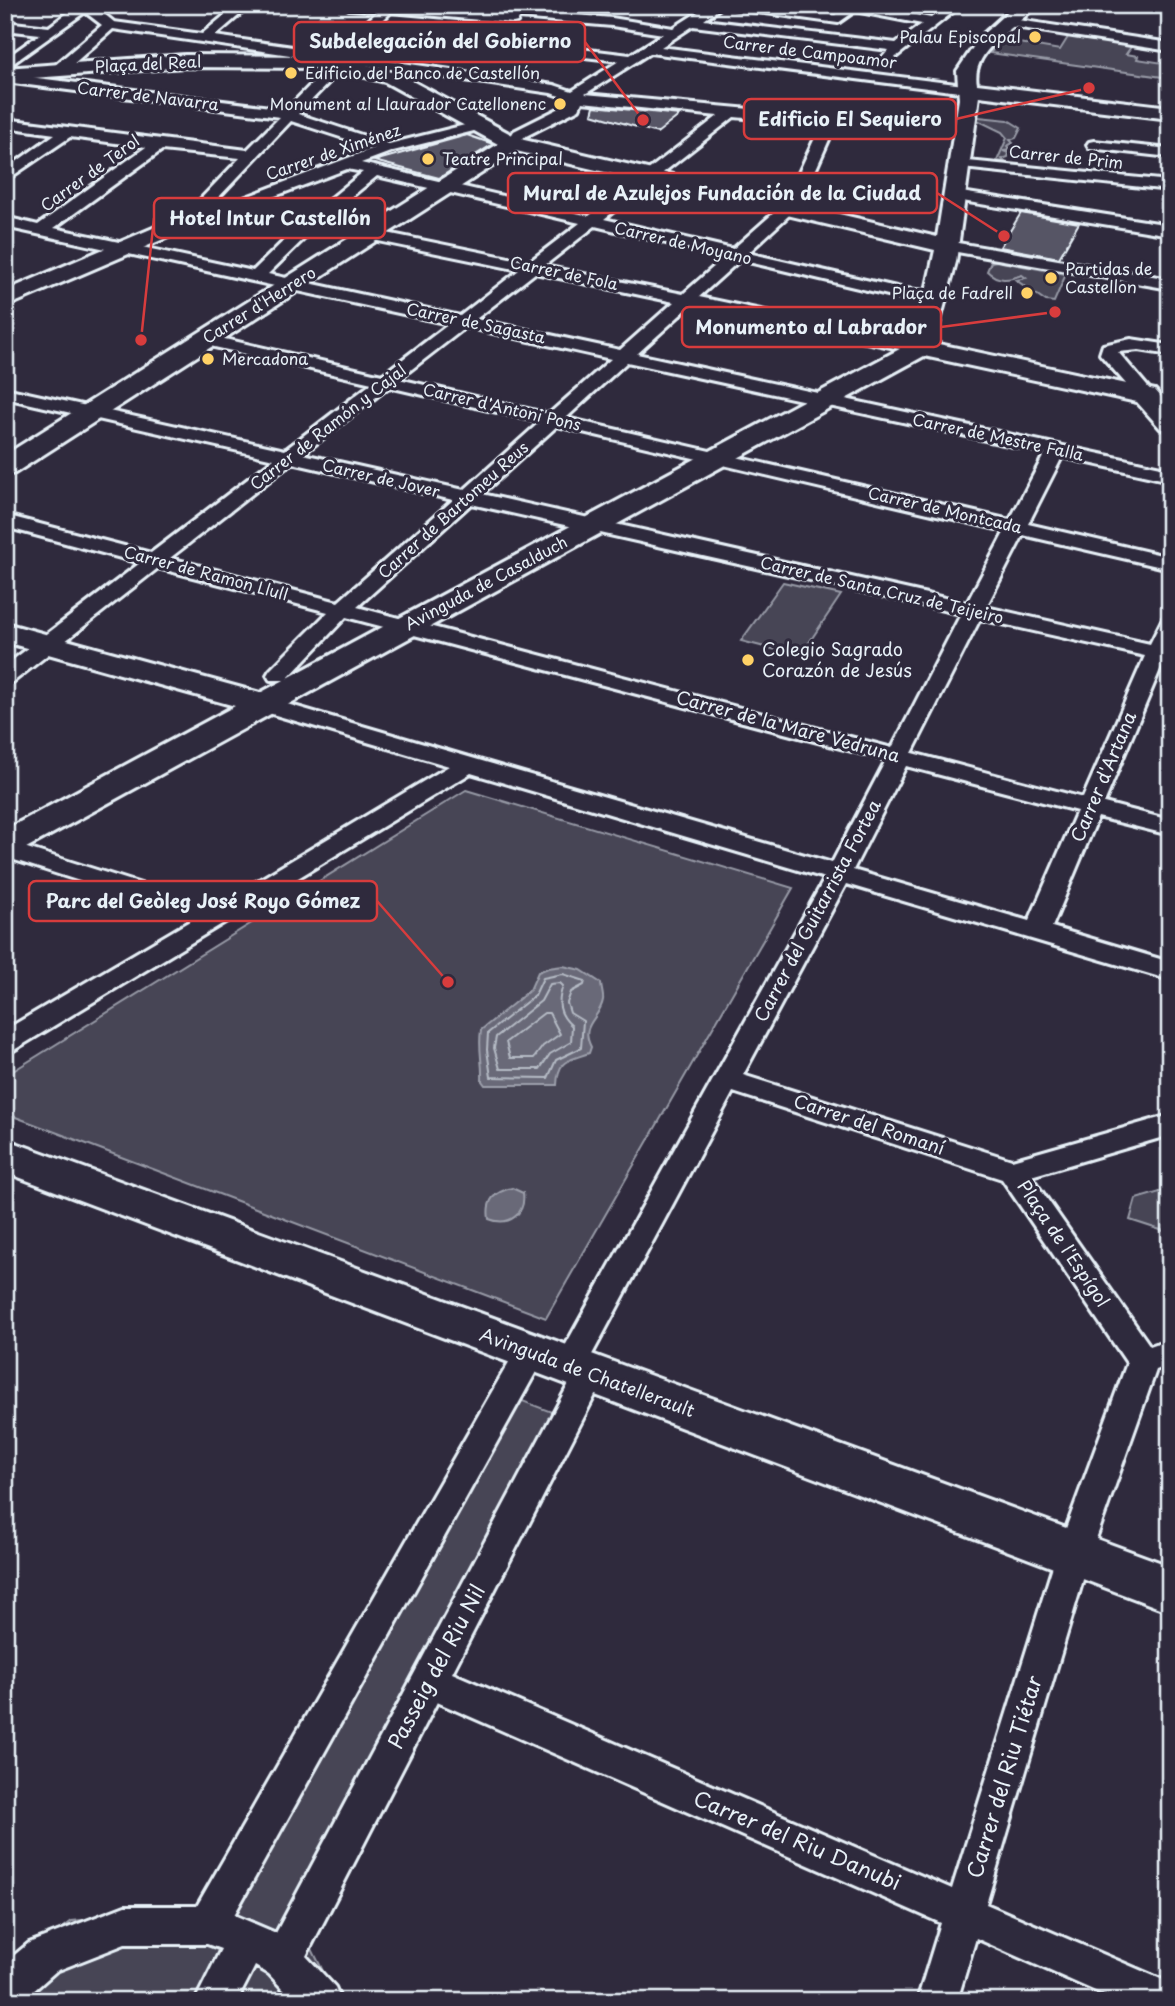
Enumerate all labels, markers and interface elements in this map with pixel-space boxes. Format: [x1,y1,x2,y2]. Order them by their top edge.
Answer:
callout: Subdelegación del Gobierno [294,22,585,62]
place label: Palau Episcopal [899,24,1021,48]
text: Subdelegación del Gobierno [309,26,571,54]
street label: Carrer de Campoamor [722,28,899,74]
marker: Palau Episcopal [1027,29,1043,45]
street label: Plaça del Real [94,48,202,78]
place label: Edificio del Banco de Castellón [305,60,540,84]
marker: Edificio del Banco de Castellón [283,65,299,81]
street label: Carrer de Navarra [76,74,220,116]
place label: Monument al Llaurador Catellonenc [270,91,546,115]
marker: Monument al Llaurador Catellonenc [552,96,568,112]
callout: Edificio El Sequiero [744,99,956,139]
text: Edificio El Sequiero [758,104,942,132]
street label: Carrer de Ximénez [262,117,404,185]
street label: Carrer de Terol [35,128,144,216]
street label: Carrer de Prim [1008,138,1125,174]
place label: Teatre Principal [442,146,563,170]
marker: Teatre Principal [420,151,436,167]
callout: Mural de Azulejos Fundación de la Ciudad [508,173,937,213]
text: Mural de Azulejos Fundación de la Ciudad [523,178,921,206]
callout: Hotel Intur Castellón [154,198,385,238]
text: Hotel Intur Castellón [169,203,371,231]
street label: Carrer de Moyano [612,215,755,270]
street label: Carrer de Fola [508,249,621,295]
place label: Partidas de Castellon [1065,256,1152,298]
street label: Carrer d'Herrero [197,260,320,349]
marker: Partidas de Castellon [1043,270,1059,286]
place label: Plaça de Fadrell [892,280,1013,304]
marker: Plaça de Fadrell [1019,285,1035,301]
street label: Carrer de Sagasta [404,296,549,349]
callout: Monumento al Labrador [682,307,941,347]
text: Monumento al Labrador [695,312,927,340]
place label: Mercadona [222,346,308,370]
marker: Mercadona [200,351,216,367]
street label: Carrer de Ramón y Cajal [244,357,411,495]
street label: Carrer d'Antoni Pons [421,376,584,436]
street label: Carrer de Mestre Falla [910,406,1086,466]
street label: Carrer de Bartomeu Reus [372,435,533,584]
street label: Carrer de Jover [320,452,443,502]
street label: Carrer de Montcada [866,480,1025,538]
street label: Avinguda de Casalduch [400,529,571,635]
street label: Carrer de Ramon Llull [122,539,291,605]
street label: Carrer de Santa Cruz de Teijeiro [758,549,1006,629]
place label: Colegio Sagrado Corazón de Jesús [762,635,912,683]
marker: Colegio Sagrado Corazón de Jesús [740,652,756,668]
street label: Carrer de la Mare Vedruna [673,683,904,769]
street label: Carrer d'Artana [1063,706,1143,846]
street label: Carrer del Guitarrista Fortea [746,794,887,1026]
callout: Parc del Geòleg José Royo Gómez [29,881,377,921]
text: Parc del Geòleg José Royo Gómez [46,886,361,914]
street label: Carrer del Romaní [791,1086,949,1161]
street label: Plaça de l'Espígol [1012,1174,1117,1312]
street label: Avinguda de Chatellerault [476,1320,699,1423]
street label: Passeig del Riu Nil [378,1578,492,1754]
street label: Carrer del Riu Tiétar [957,1671,1049,1882]
street label: Carrer del Riu Danubi [689,1781,906,1897]

